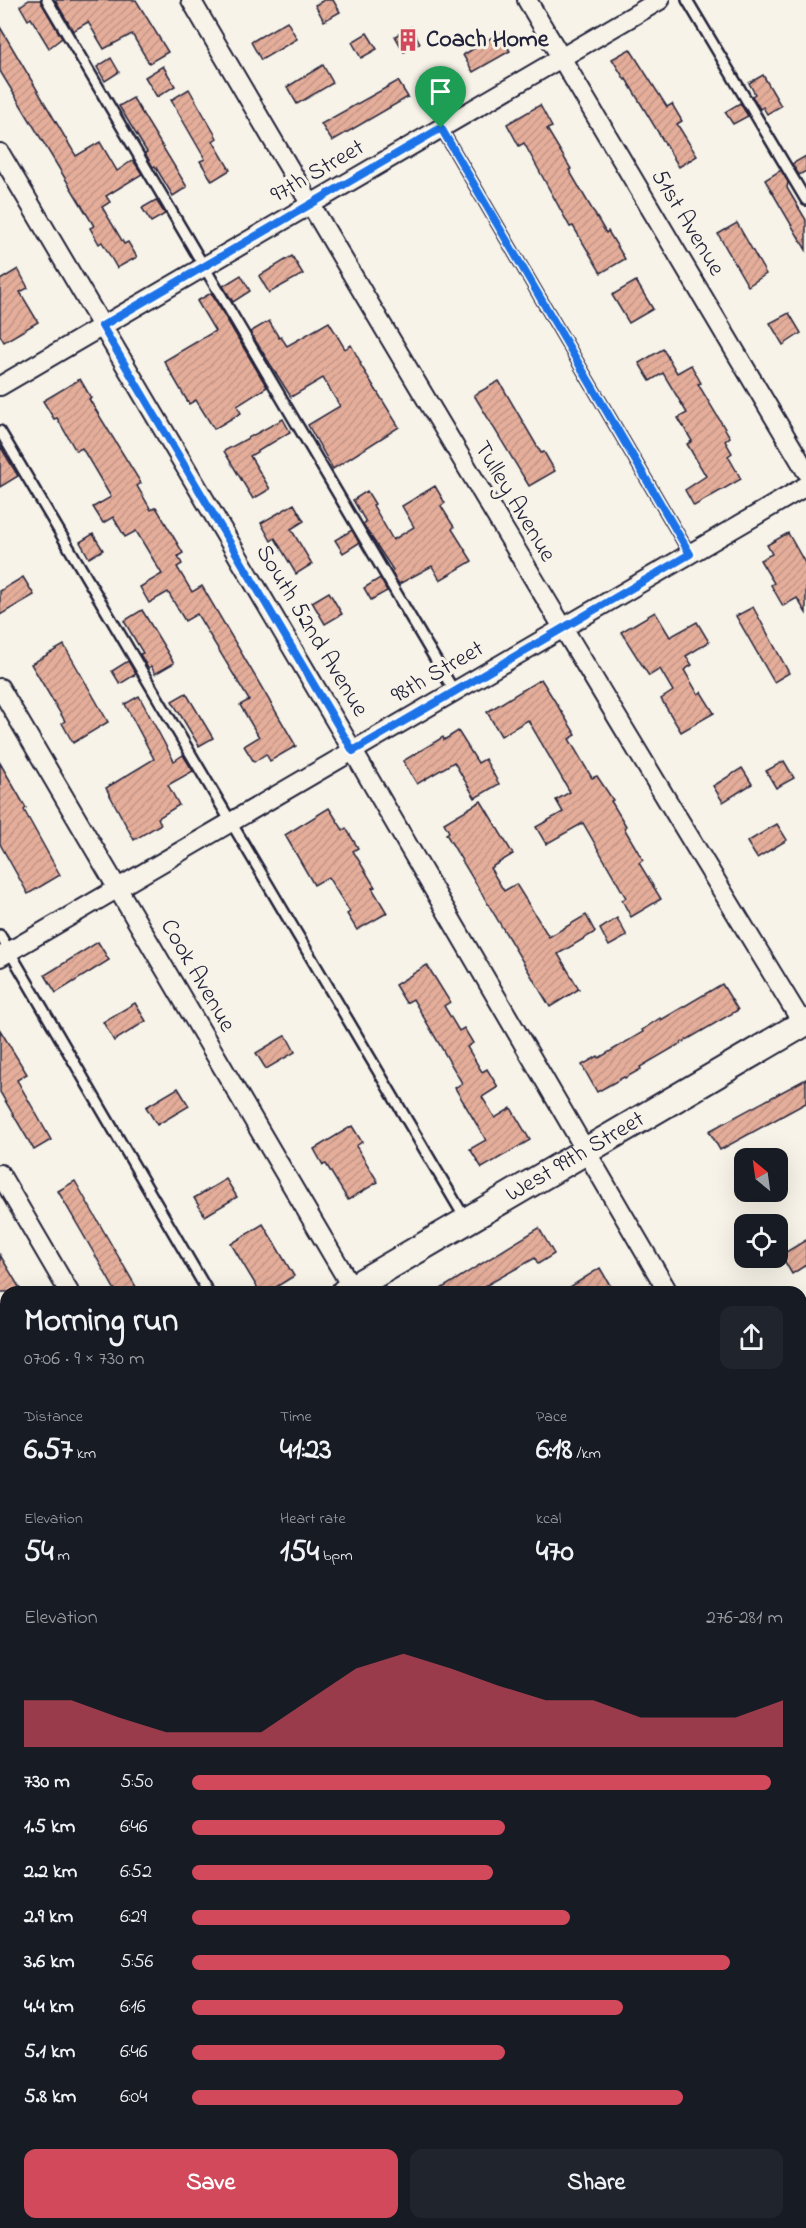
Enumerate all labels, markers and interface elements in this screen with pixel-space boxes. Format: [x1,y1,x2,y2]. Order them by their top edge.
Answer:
place label: Coach Home [426,23,550,58]
building icon: Coach Home [395,27,421,53]
pin [415,66,466,128]
icon: arrive [424,75,457,108]
street label: 97th Street [265,131,371,213]
street label: 51st Avenue [641,163,733,283]
street label: Tulley Avenue [463,435,564,570]
street label: South 52nd Avenue [246,538,377,724]
street label: 98th Street [385,632,491,714]
street label: Cook Avenue [150,913,244,1039]
street label: West 99th Street [499,1102,652,1212]
north arrow [734,1148,788,1202]
map controls [734,1148,788,1268]
button: locate [734,1214,788,1268]
text: Morning run [24,1298,178,1346]
button: share [720,1306,783,1369]
text: 07:06 · 9 × 730 m [24,1345,144,1374]
text: Distance [24,1405,83,1429]
text: Time [280,1405,312,1429]
text: Pace [536,1405,567,1429]
text: 6.57 [24,1429,73,1473]
text: 41:23 [280,1429,332,1473]
text: 6:18 [536,1429,573,1473]
text: km [73,1442,96,1466]
text: /km [573,1442,601,1466]
text: Elevation [24,1507,83,1531]
text: Heart rate [280,1507,346,1531]
text: kcal [536,1507,561,1531]
text: 54 [24,1531,54,1575]
text: 154 [280,1531,319,1575]
text: 470 [536,1531,574,1575]
text: m [54,1544,70,1568]
text: bpm [319,1544,353,1568]
text: Elevation [24,1604,98,1633]
text: 276–281 m [706,1604,783,1633]
text: 730 m [24,1768,70,1797]
text: 5:50 [120,1768,153,1797]
text: 1.5 km [24,1813,75,1842]
text: 6:46 [120,1813,148,1842]
text: 2.2 km [24,1858,77,1887]
text: 6:52 [120,1858,152,1887]
text: 2.9 km [24,1903,73,1932]
text: 6:29 [120,1903,146,1932]
text: 3.6 km [24,1948,74,1977]
text: 5:56 [120,1948,153,1977]
text: 4.4 km [24,1993,74,2022]
text: 6:16 [120,1993,146,2022]
text: 5.1 km [24,2038,75,2067]
text: 6:46 [120,2038,148,2067]
text: 5.8 km [24,2083,76,2112]
text: 6:04 [120,2083,147,2112]
button: Save [24,2149,398,2218]
button: Share [410,2149,783,2218]

